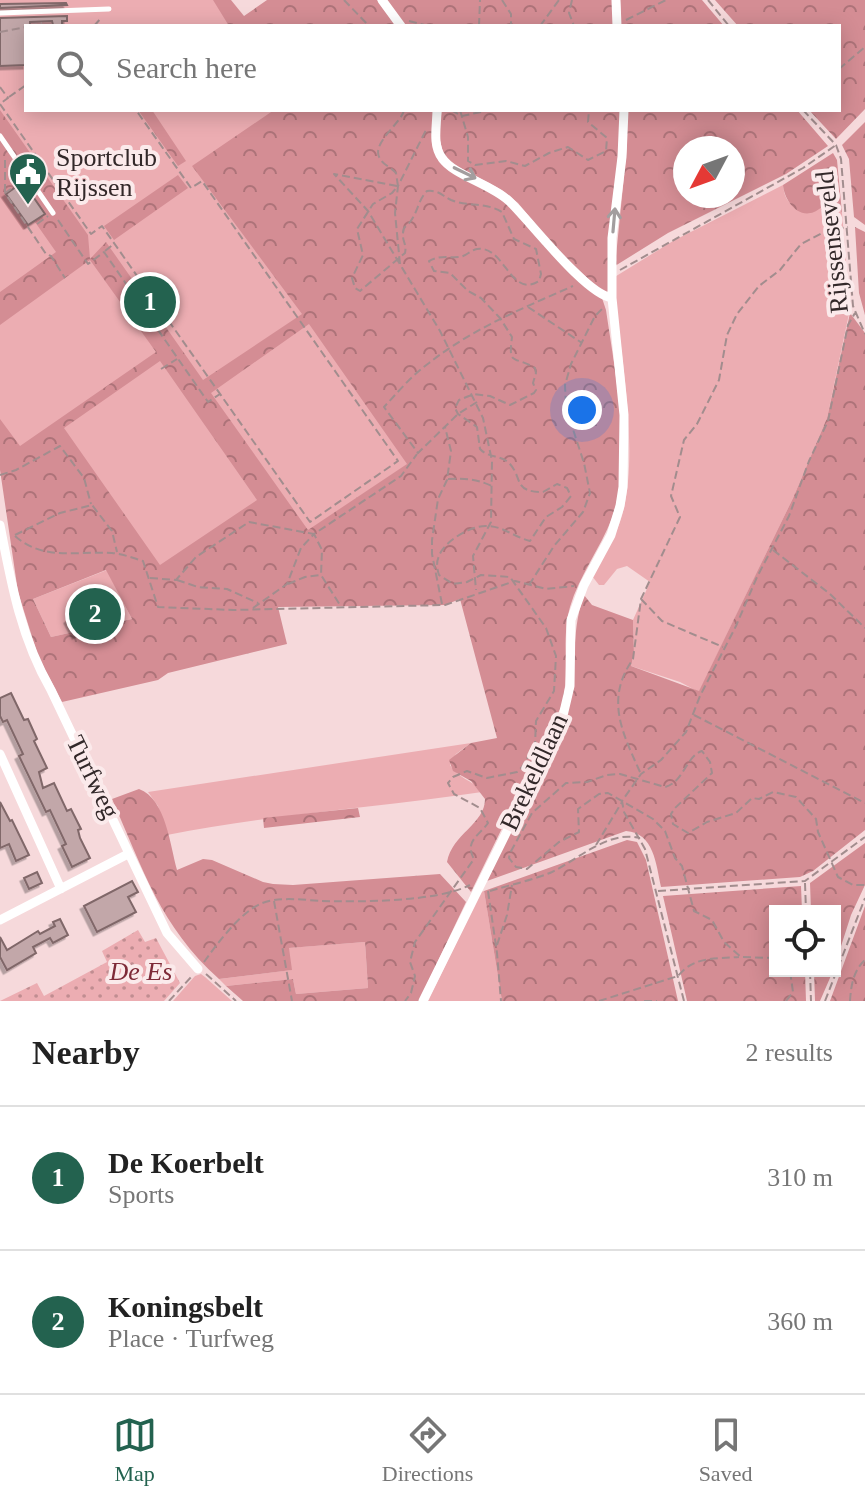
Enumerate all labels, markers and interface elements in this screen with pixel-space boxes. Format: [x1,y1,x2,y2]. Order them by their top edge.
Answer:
search box [24,24,841,112]
icon: search [52,46,96,90]
text: Search here [116,51,257,84]
north arrow [673,136,745,208]
place label: Sportclub Rijssen [56,143,157,202]
public building icon: Sportclub Rijssen [7,151,49,206]
one-way arrow [452,166,476,182]
street label: Rijssenseveld [810,169,854,315]
one-way arrow [607,207,622,234]
pin: 1 [124,272,176,332]
your location [562,390,602,430]
pin: 2 [69,584,121,644]
street label: Brekeldlaan [494,709,574,835]
street label: Turfweg [61,731,125,823]
map controls [769,905,841,977]
button: locate [769,905,841,977]
park label: De Es [109,957,172,986]
text: Nearby [32,1034,140,1071]
text: 2 results [746,1038,833,1067]
text: De Koerbelt [108,1146,264,1179]
text: 1 [52,1163,65,1192]
text: 310 m [767,1163,833,1192]
text: Sports [108,1180,174,1209]
text: Koningsbelt [108,1290,263,1323]
text: 2 [52,1307,65,1336]
text: 360 m [767,1307,833,1336]
text: Place · Turfweg [108,1324,274,1353]
tab: Map [113,1413,157,1487]
tab: Directions [382,1413,473,1487]
tab: Saved [699,1413,752,1487]

